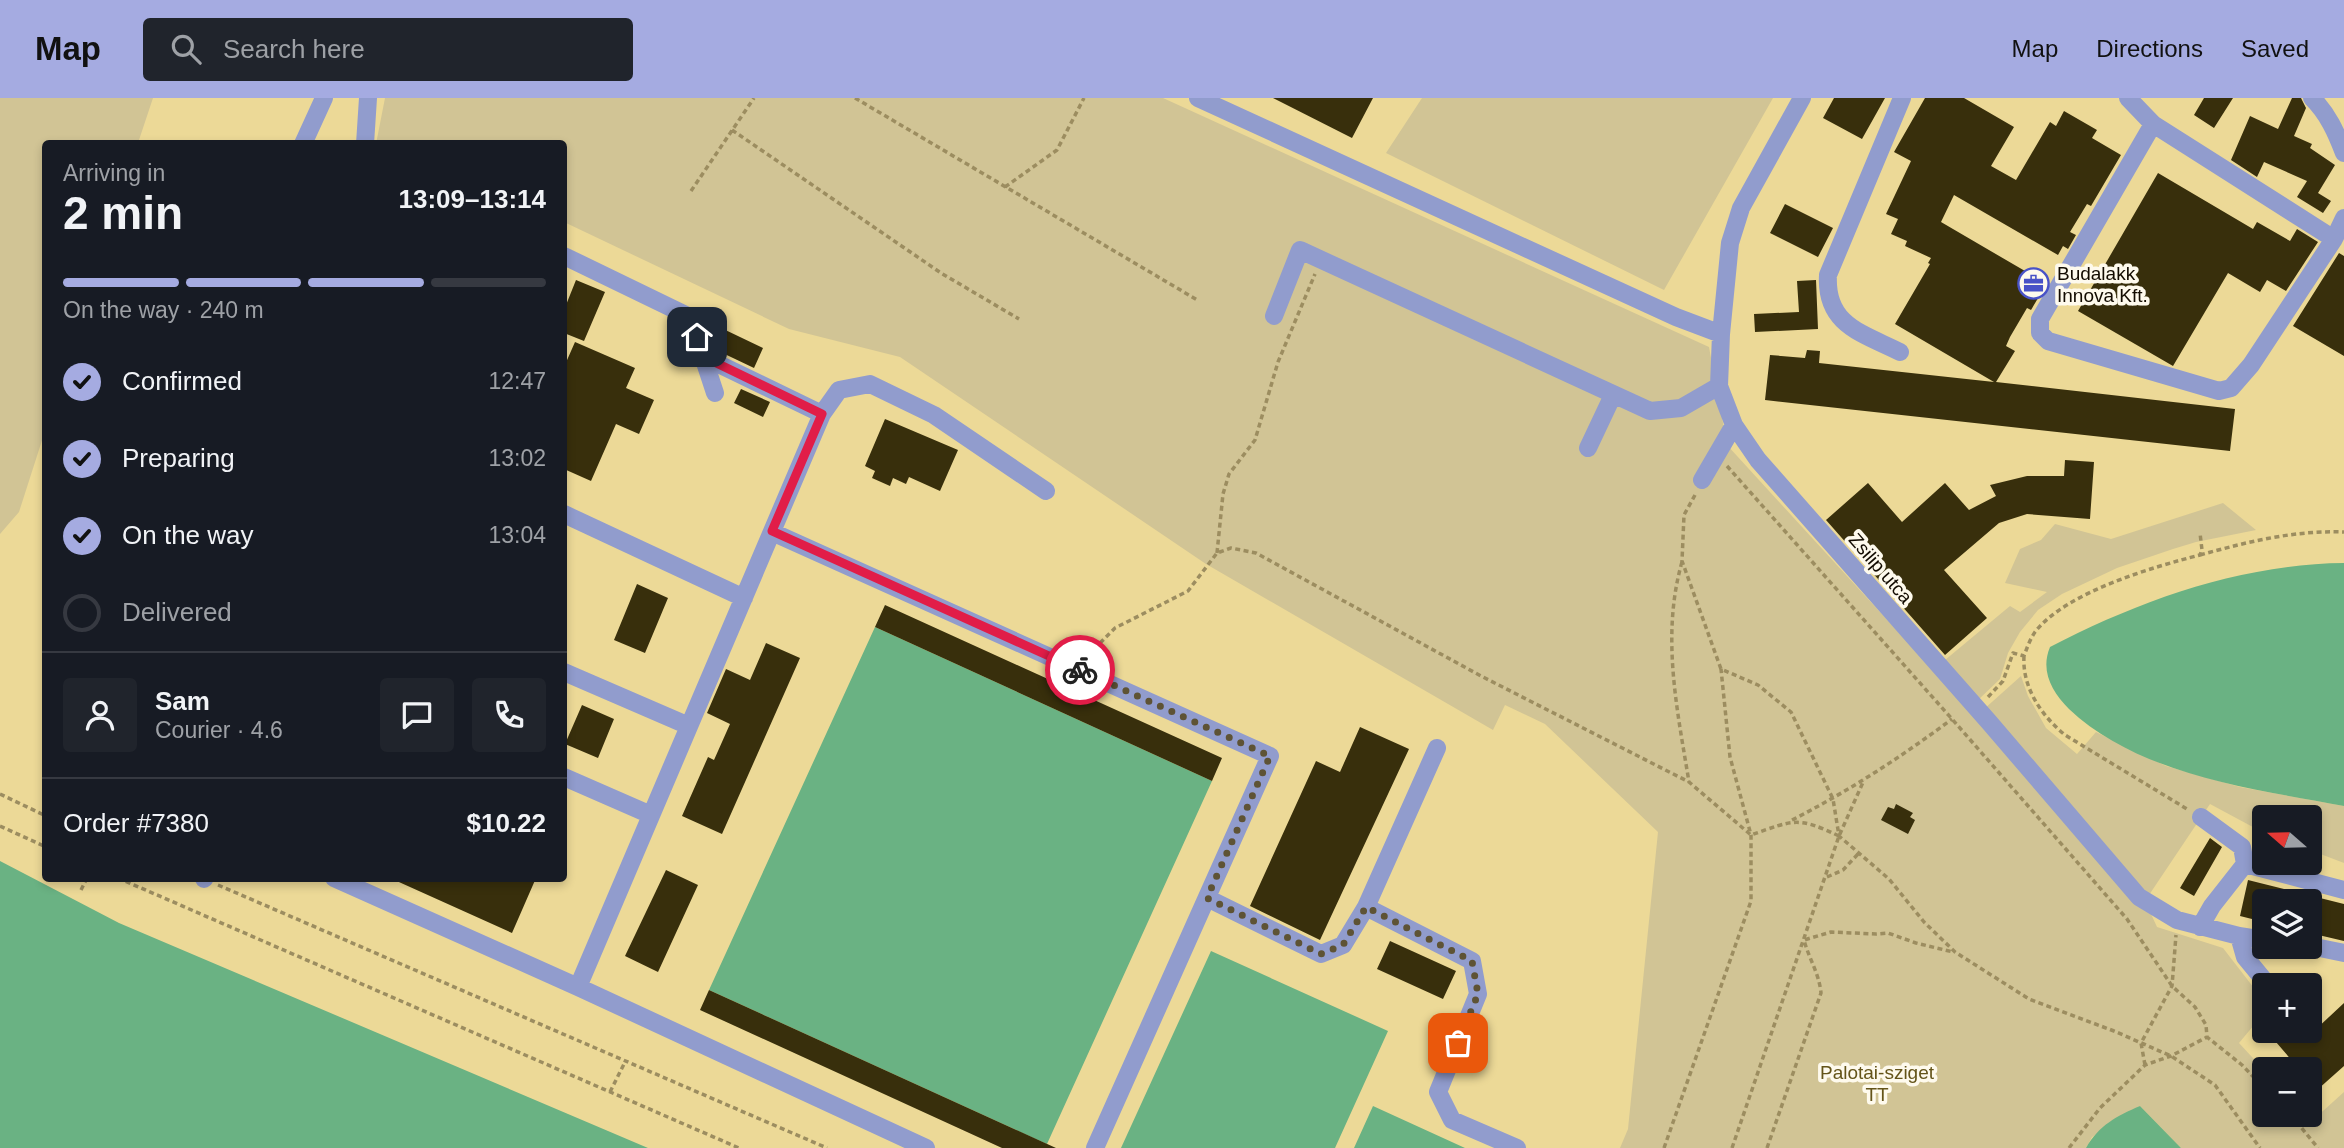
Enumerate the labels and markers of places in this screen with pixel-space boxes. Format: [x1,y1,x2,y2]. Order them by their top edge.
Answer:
place label: Budalakk Innova Kft. [2057,263,2148,306]
office icon: Budalakk Innova Kft. [2017,267,2051,301]
pin [667,307,727,367]
pin [1428,1013,1488,1073]

